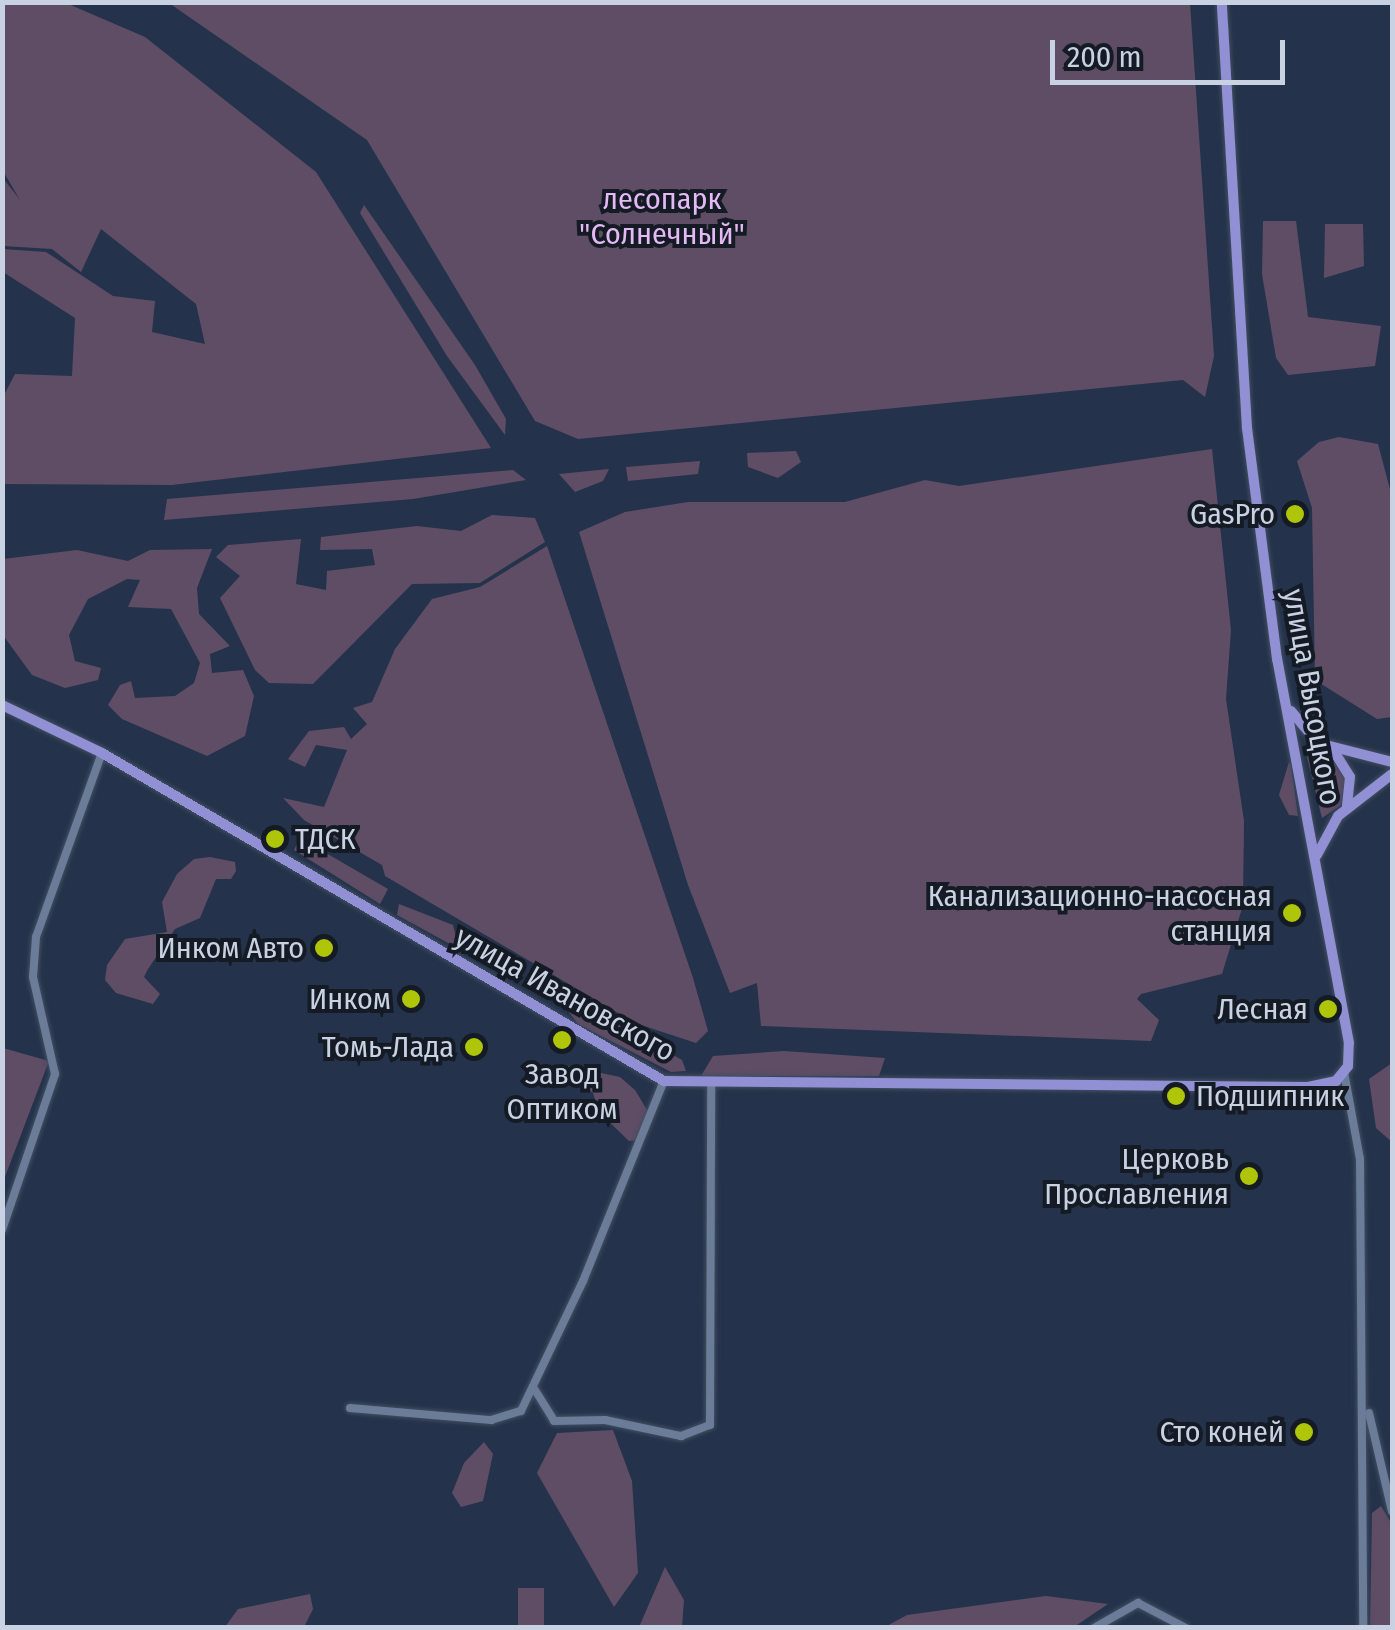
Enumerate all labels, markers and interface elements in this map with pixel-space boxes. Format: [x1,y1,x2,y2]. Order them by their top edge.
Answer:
scale bar [1055,20,1290,82]
text: 200 m [1067,39,1142,75]
park label: лесопарк "Солнечный" [579,181,745,252]
place label: GasPro [1190,496,1275,532]
marker: GasPro [1284,503,1306,525]
street label: улица Высоцкого [1275,586,1349,808]
place label: ТДСК [295,821,356,857]
marker: ТДСК [264,828,286,850]
place label: Канализационно-насосная станция [928,878,1272,948]
marker: Канализационно-насосная станция [1281,902,1303,924]
street label: улица Ивановского [449,919,681,1069]
place label: Инком Авто [157,930,304,966]
marker: Инком Авто [313,937,335,959]
place label: Инком [309,981,391,1017]
marker: Инком [400,988,422,1010]
place label: Лесная [1217,991,1308,1027]
marker: Лесная [1317,998,1339,1020]
place label: Томь-Лада [322,1029,454,1065]
marker: Завод Оптиком [551,1029,573,1051]
marker: Томь-Лада [463,1036,485,1058]
place label: Завод Оптиком [507,1056,617,1126]
place label: Подшипник [1196,1078,1344,1114]
marker: Подшипник [1165,1085,1187,1107]
place label: Церковь Прославления [1044,1141,1229,1212]
marker: Церковь Прославления [1238,1165,1260,1187]
place label: Сто коней [1160,1414,1284,1450]
marker: Сто коней [1293,1421,1315,1443]

